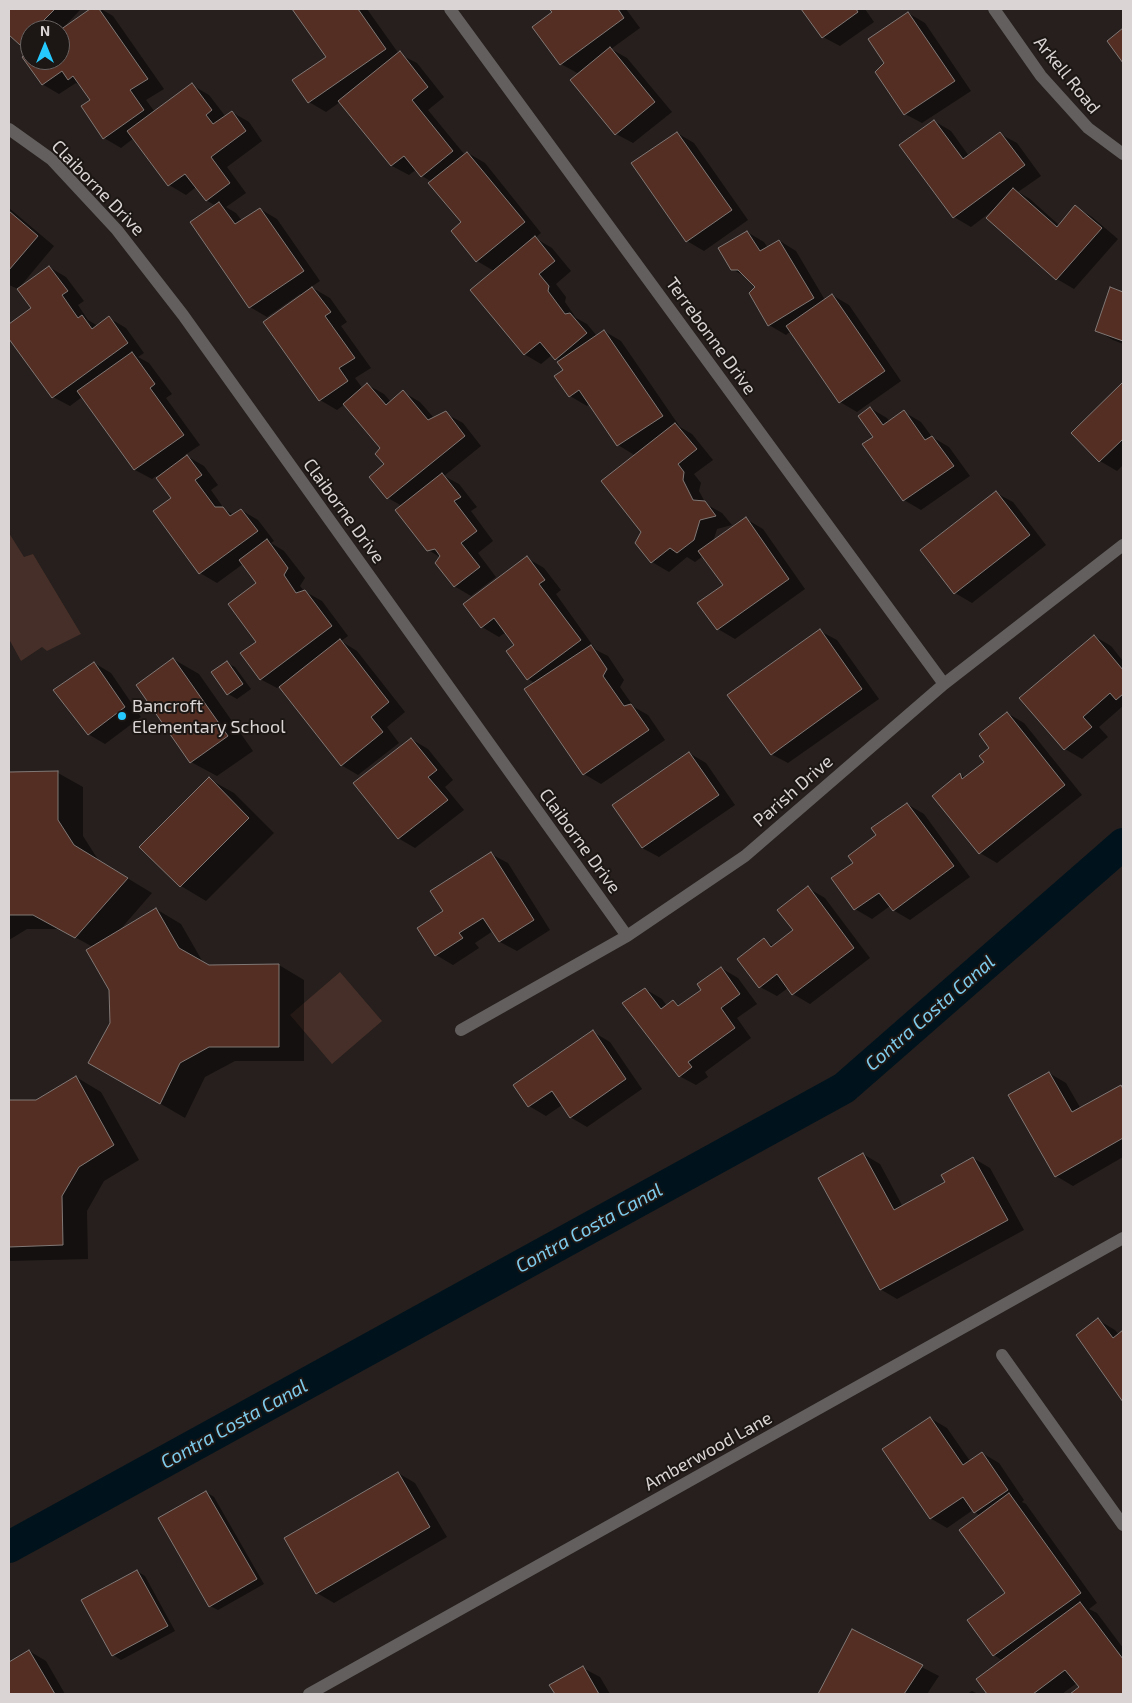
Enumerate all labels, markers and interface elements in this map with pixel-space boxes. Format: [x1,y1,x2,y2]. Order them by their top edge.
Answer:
north arrow [20,20,70,70]
text: N [40,22,50,39]
street label: Arkell Road [1029,32,1105,118]
street label: Claiborne Drive [47,136,149,240]
street label: Terrebonne Drive [661,273,761,399]
street label: Claiborne Drive [299,454,389,568]
place label: Bancroft Elementary School [132,695,286,738]
marker: Bancroft Elementary School [116,710,128,722]
street label: Parish Drive [749,751,837,831]
street label: Claiborne Drive [535,784,625,898]
water label: Contra Costa Canal [861,951,999,1075]
water label: Contra Costa Canal [512,1178,666,1278]
water label: Contra Costa Canal [157,1374,311,1474]
street label: Amberwood Lane [640,1407,776,1495]

